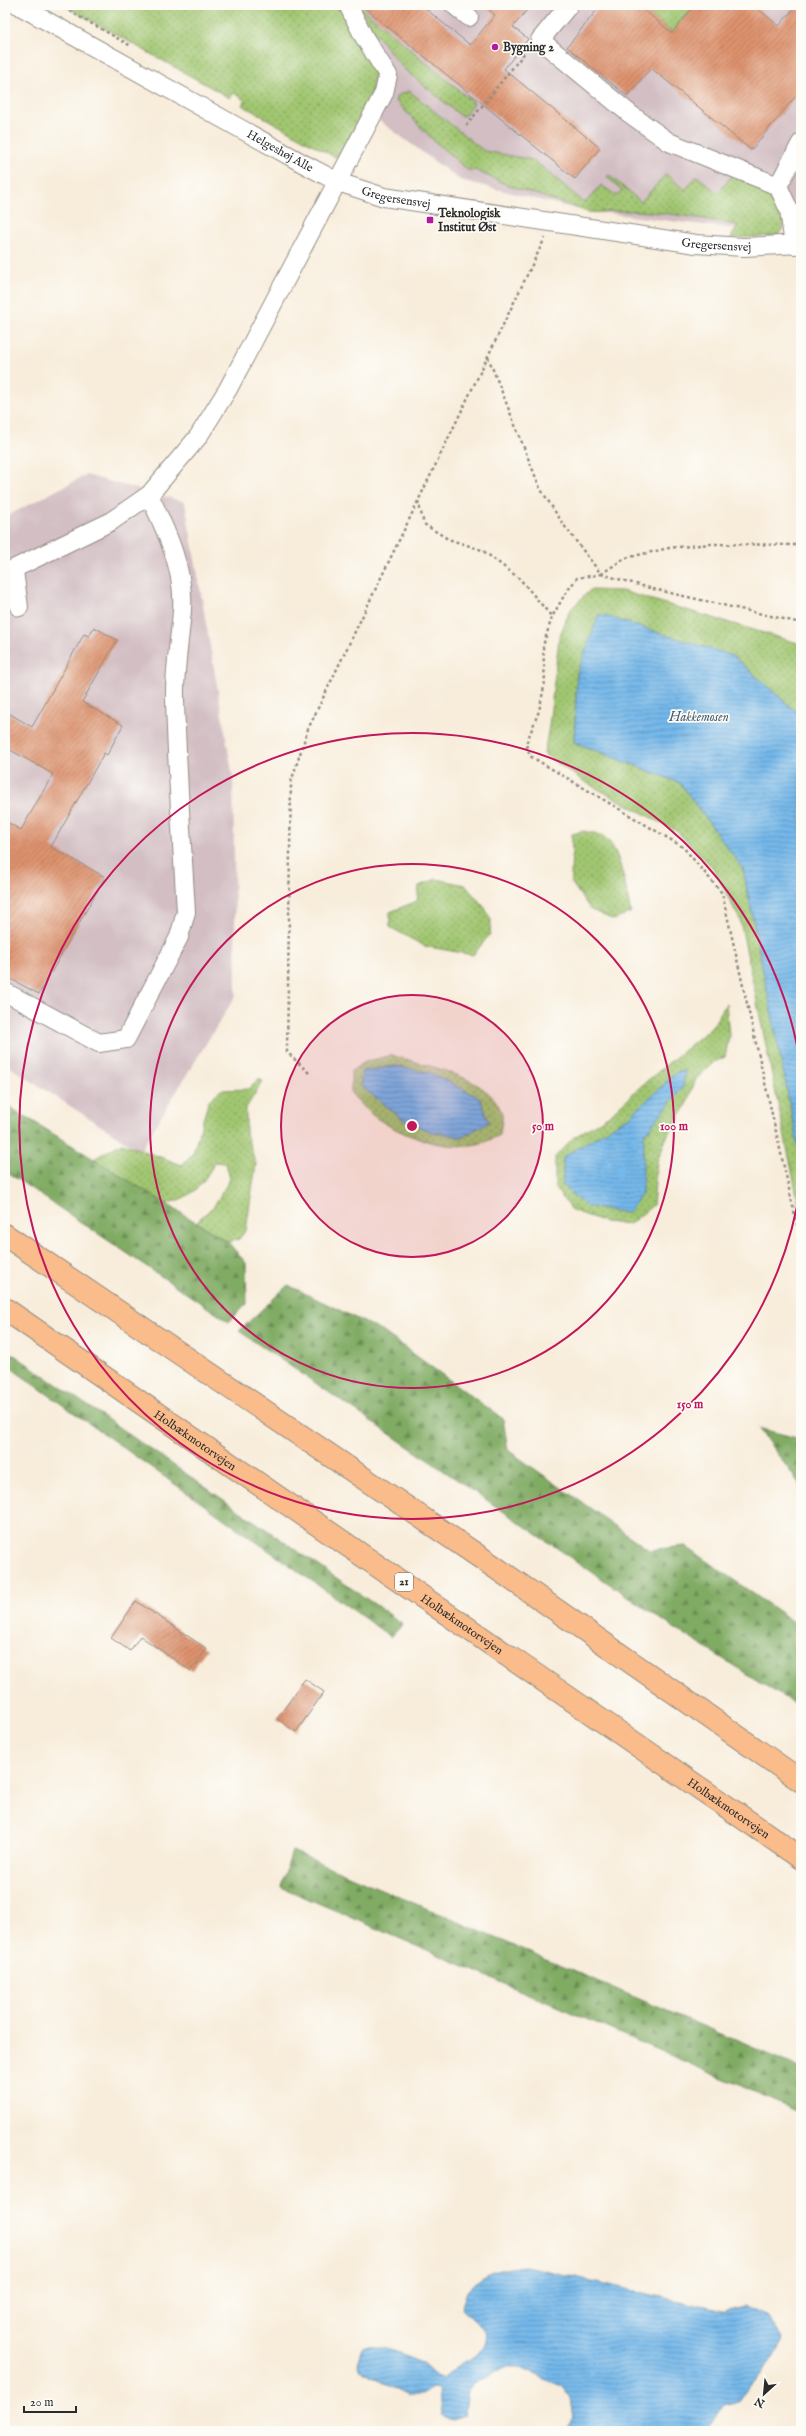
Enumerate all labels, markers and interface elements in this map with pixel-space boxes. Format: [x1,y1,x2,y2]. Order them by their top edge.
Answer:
place label: Bygning 2 [503,40,554,56]
marker: Bygning 2 [490,42,500,52]
street label: Helgeshøj Alle [244,126,316,175]
street label: Gregersensvej [360,183,432,211]
place label: Teknologisk Institut Øst [437,206,501,235]
marker: Teknologisk Institut Øst [425,215,435,225]
street label: Gregersensvej [680,234,752,255]
water label: Hakkemosen [668,709,729,726]
centre of rings [405,1119,419,1133]
text: 50 m [532,1119,555,1134]
text: 100 m [660,1119,689,1134]
text: 150 m [677,1397,704,1412]
street label: Holbækmotorvejen [151,1406,240,1474]
road number: 21 [395,1573,413,1591]
street label: Holbækmotorvejen [418,1590,506,1658]
street label: Holbækmotorvejen [684,1774,773,1842]
north arrow [744,2374,784,2414]
scale bar [24,2388,76,2414]
text: N [752,2393,768,2411]
text: 20 m [30,2395,53,2410]

